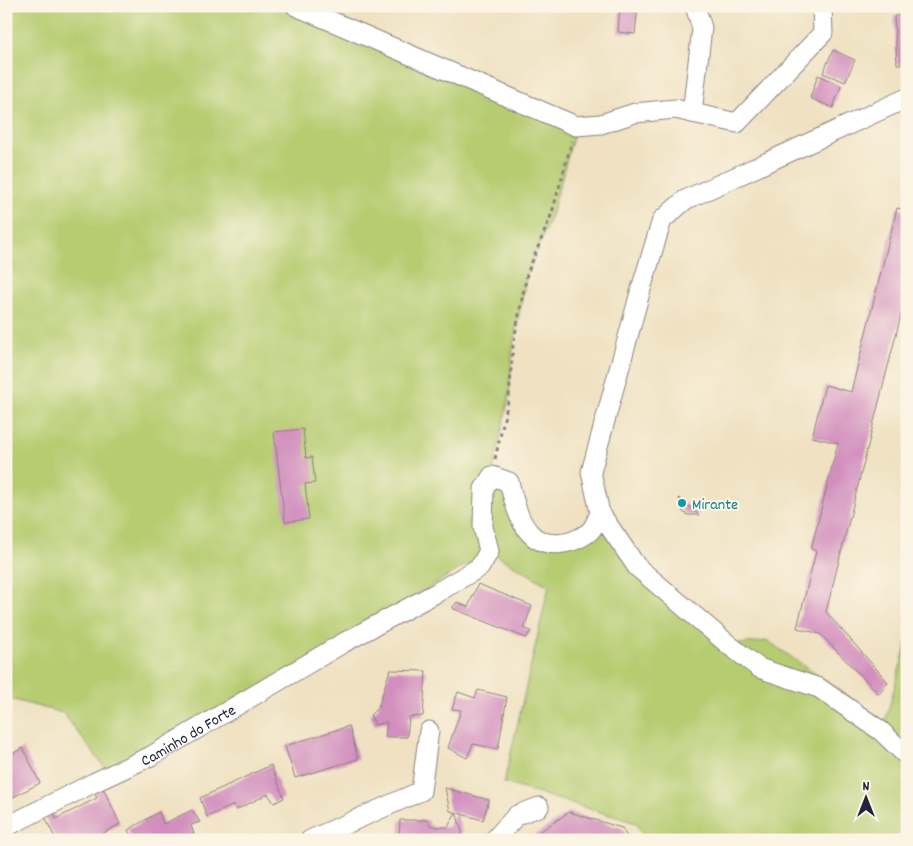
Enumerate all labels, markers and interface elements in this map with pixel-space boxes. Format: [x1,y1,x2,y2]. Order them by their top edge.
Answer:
place label: Mirante [692,494,738,517]
marker: Mirante [676,497,688,509]
street label: Caminho do Forte [138,700,241,773]
north arrow [840,774,890,824]
text: N [863,777,870,797]

